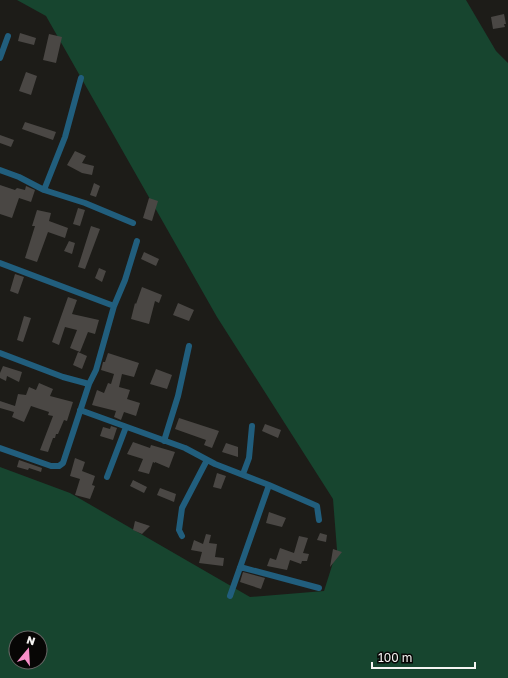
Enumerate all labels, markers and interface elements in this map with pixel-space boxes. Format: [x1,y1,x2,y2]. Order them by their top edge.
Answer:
north arrow [8,630,48,670]
text: N [25,633,37,647]
scale bar [372,644,475,670]
text: 100 m [378,650,412,665]

